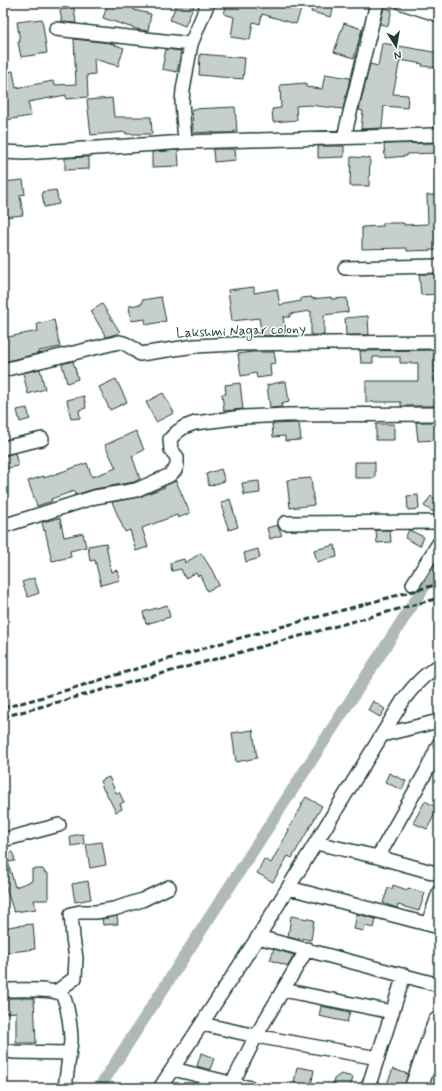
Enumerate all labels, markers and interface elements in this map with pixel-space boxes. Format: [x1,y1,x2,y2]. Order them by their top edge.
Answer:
north arrow [376,26,416,66]
text: N [393,47,403,62]
street label: Lakshmi Nagar colony [176,320,306,343]

